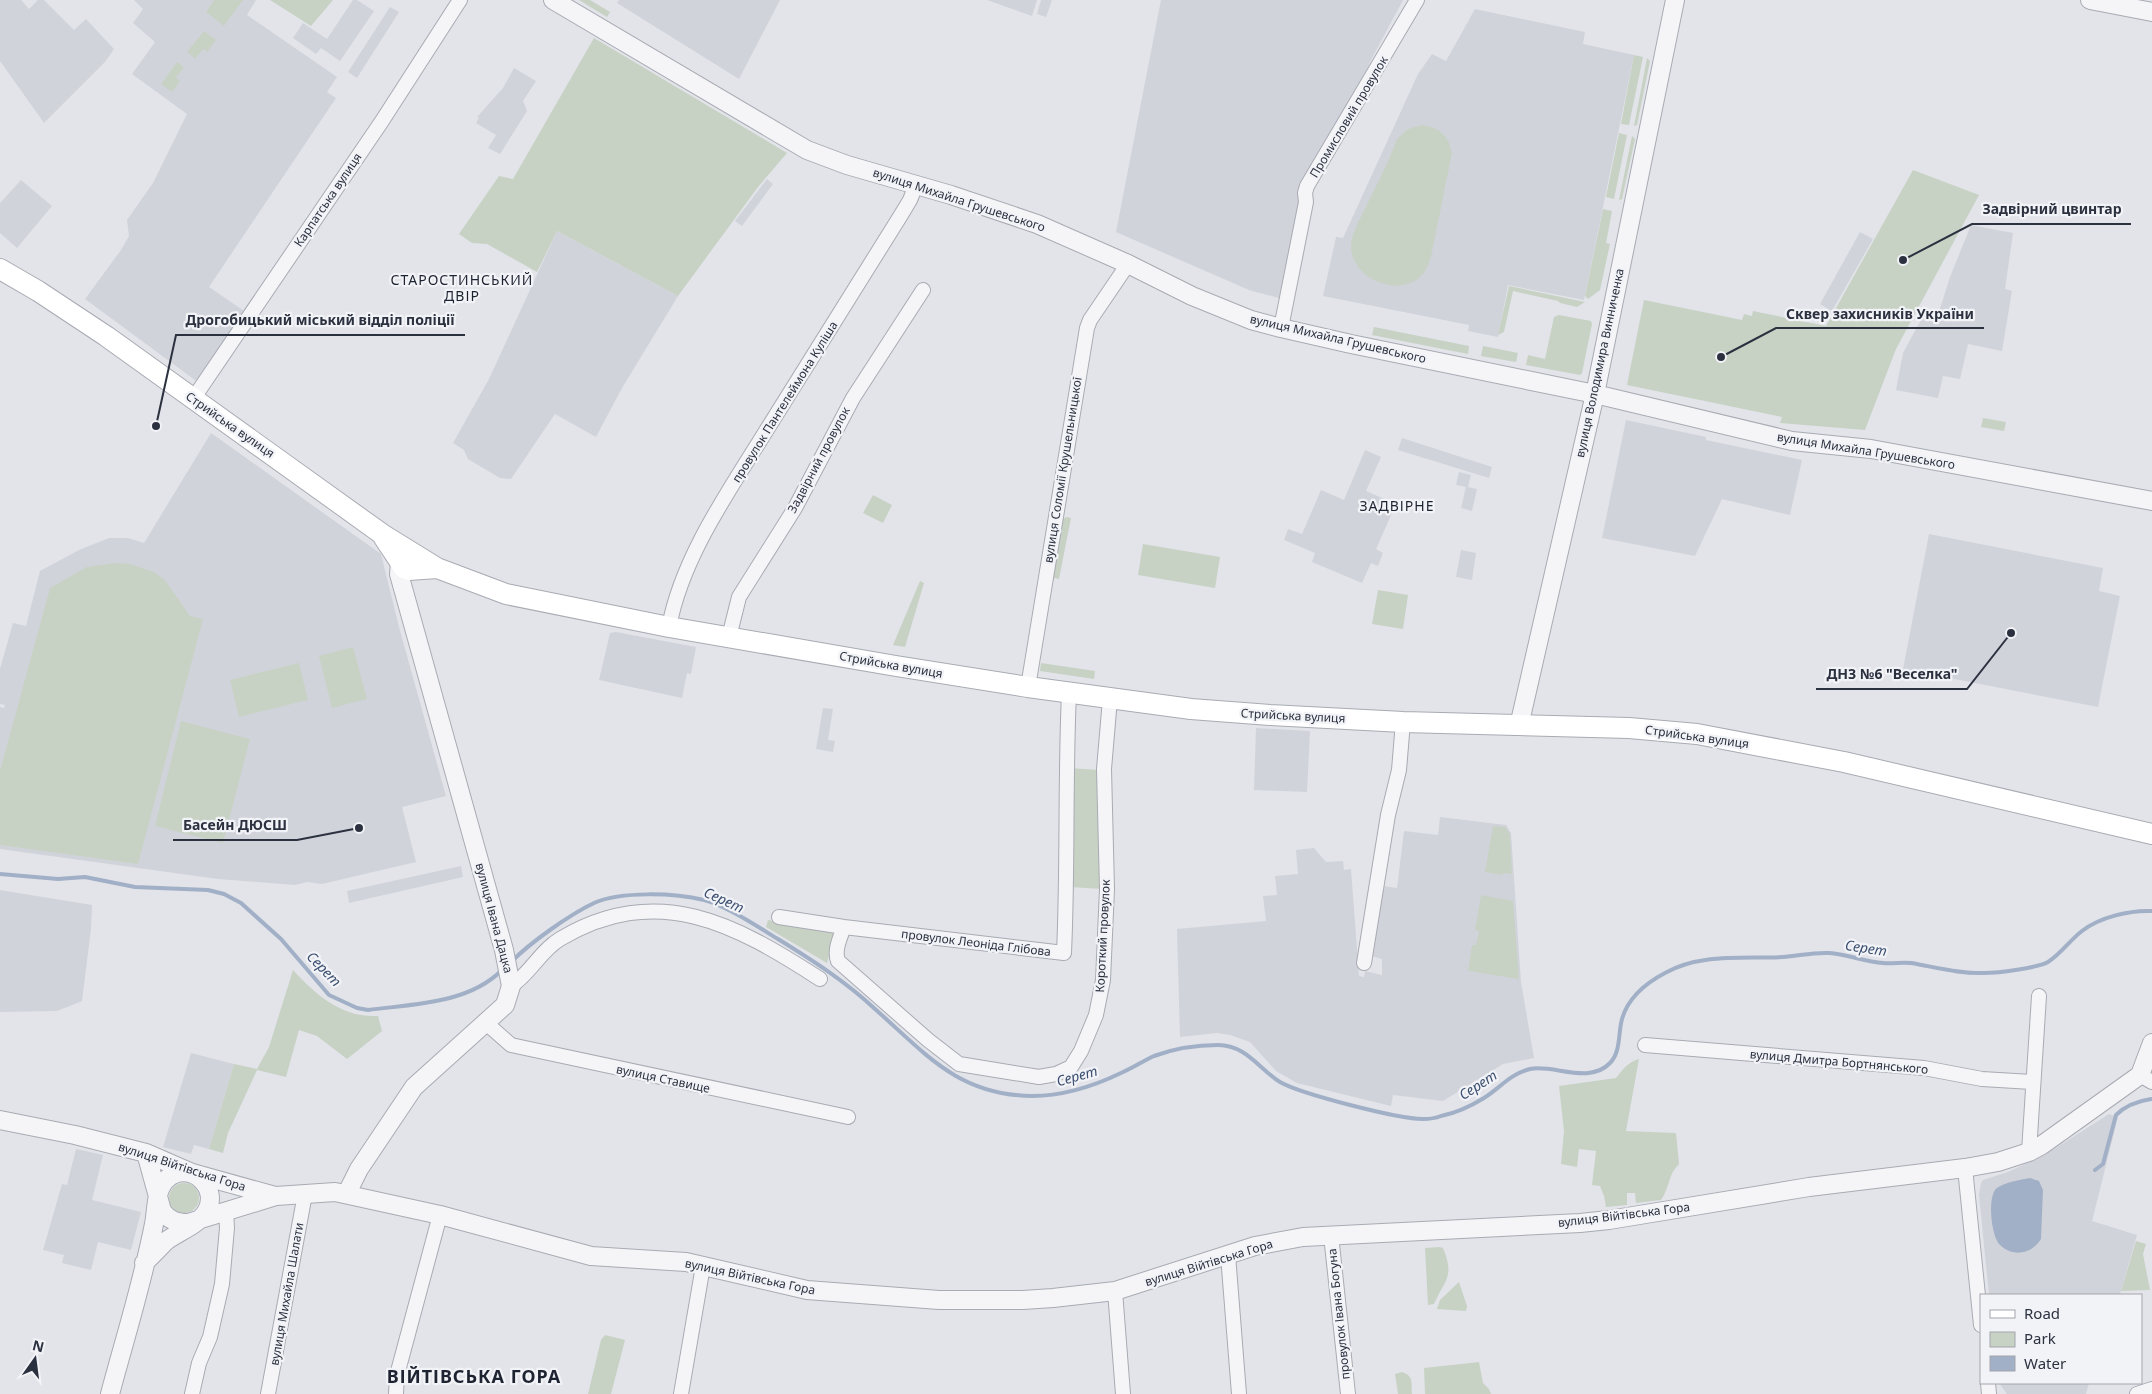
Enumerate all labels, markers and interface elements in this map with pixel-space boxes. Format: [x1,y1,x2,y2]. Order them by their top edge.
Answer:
street label: Промисловий провулок [1305,52,1392,181]
street label: Карпатська вулиця [290,149,365,250]
street label: вулиця Михайла Грушевського [871,164,1047,235]
callout: Задвірний цвинтар [1972,195,2131,224]
text: Задвірний цвинтар [1982,199,2122,218]
street label: вулиця Володимира Винниченка [1571,267,1628,459]
district label: СТАРОСТИНСЬКИЙ ДВІР [391,270,533,305]
callout: Сквер захисників України [1776,299,1984,328]
text: Сквер захисників України [1786,304,1974,323]
callout: Дрогобицький міський відділ поліції [176,306,465,335]
text: Дрогобицький міський відділ поліції [186,310,455,329]
street label: вулиця Михайла Грушевського [1248,310,1428,367]
street label: провулок Пантелеймона Куліша [728,318,841,486]
street label: вулиця Соломії Крушельницької [1039,376,1086,564]
street label: Стрийська вулиця [183,388,278,462]
street label: Задвірний провулок [783,403,854,516]
street label: вулиця Михайла Грушевського [1776,428,1956,473]
district label: ЗАДВІРНЕ [1360,496,1434,515]
street label: Стрийська вулиця [838,647,944,682]
callout: ДНЗ №6 "Веселка" [1816,660,1967,689]
text: ДНЗ №6 "Веселка" [1826,664,1958,683]
street label: Стрийська вулиця [1240,704,1346,727]
street label: Стрийська вулиця [1644,721,1750,752]
callout: Басейн ДЮСШ [173,811,297,840]
text: Басейн ДЮСШ [183,815,287,834]
street label: вулиця Івана Дацка [472,861,517,975]
street label: Короткий провулок [1091,878,1114,993]
water label: Серет [701,882,747,917]
street label: провулок Леоніда Глібова [900,925,1052,960]
water label: Серет [1844,935,1888,960]
water label: Серет [303,947,346,990]
street label: вулиця Дмитра Бортнянського [1749,1045,1929,1078]
street label: вулиця Ставище [615,1060,712,1097]
water label: Серет [1054,1061,1100,1090]
water label: Серет [1455,1065,1500,1104]
street label: вулиця Війтівська Гора [116,1138,248,1195]
street label: вулиця Війтівська Гора [1557,1198,1691,1231]
street label: вулиця Михайла Шалати [266,1221,307,1367]
street label: вулиця Війтівська Гора [1143,1235,1275,1290]
street label: провулок Івана Богуна [1323,1248,1354,1380]
street label: вулиця Війтівська Гора [683,1254,817,1299]
legend [1980,1294,2142,1384]
text: Road [2024,1303,2060,1323]
text: Park [2024,1328,2056,1348]
north arrow [10,1334,60,1384]
text: N [30,1335,46,1356]
text: Water [2024,1353,2066,1373]
district label: ВІЙТІВСЬКА ГОРА [387,1364,561,1388]

